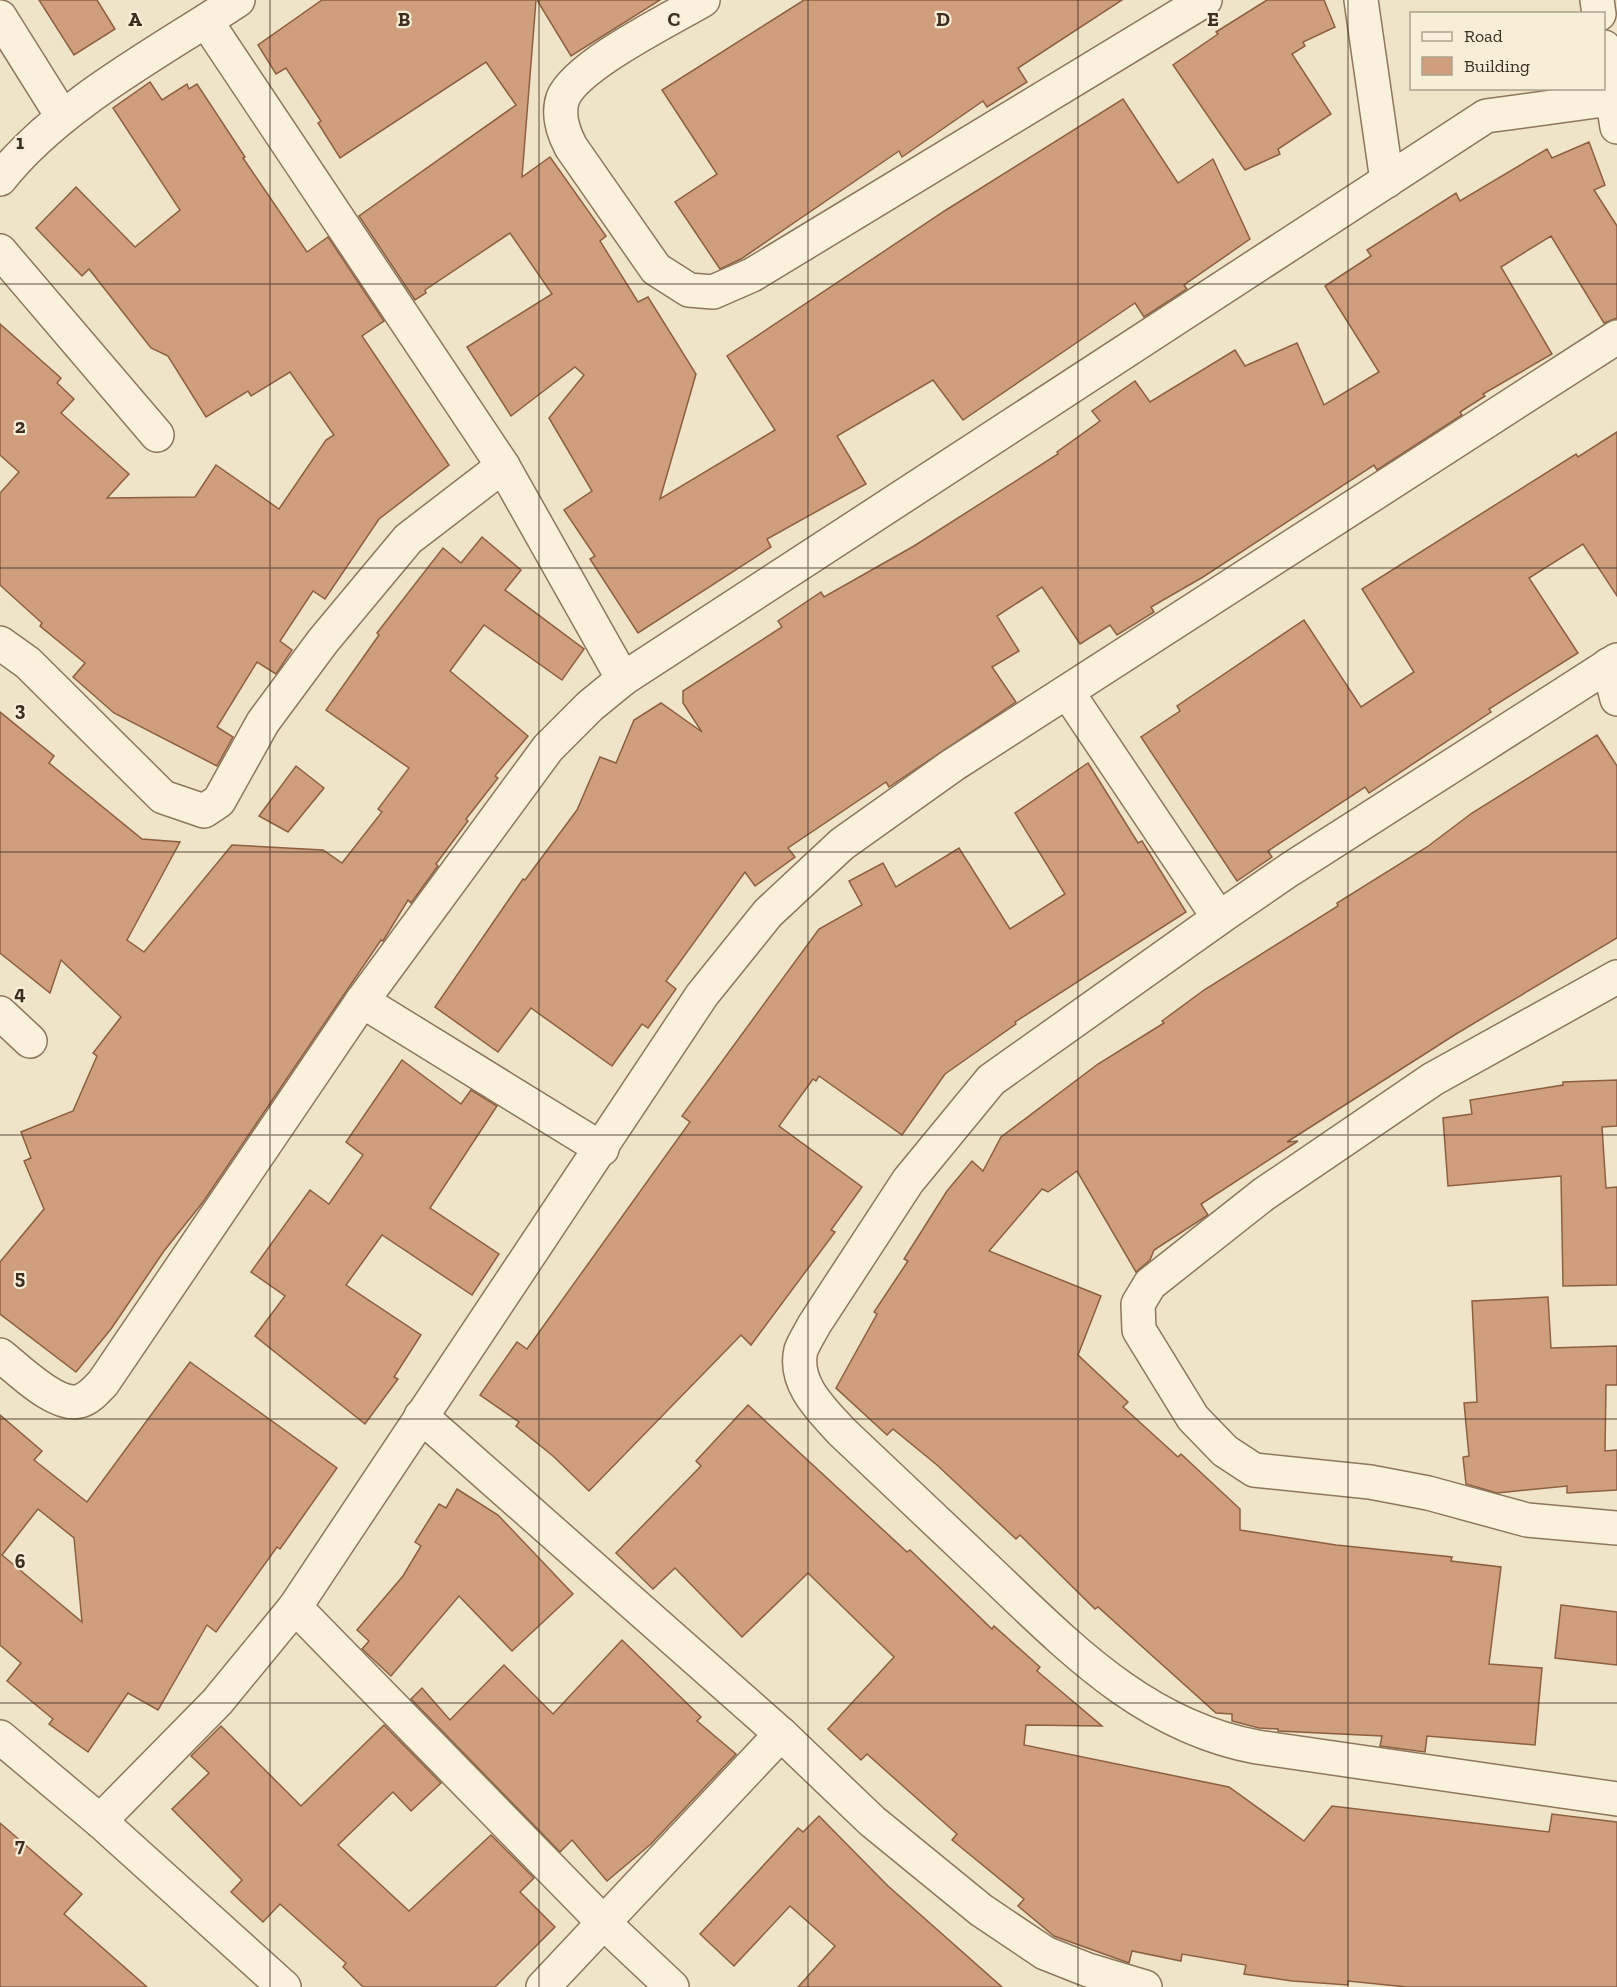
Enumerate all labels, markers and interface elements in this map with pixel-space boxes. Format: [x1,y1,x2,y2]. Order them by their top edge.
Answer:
text: A [128,7,142,31]
text: B [398,7,410,31]
text: C [668,7,681,31]
text: D [936,7,950,31]
text: E [1207,7,1219,31]
legend [1410,12,1605,90]
text: Road [1464,25,1503,47]
text: Building [1464,55,1530,77]
text: 1 [16,130,24,154]
text: 2 [15,414,26,438]
text: 3 [15,697,26,721]
text: 4 [14,981,26,1005]
text: 5 [15,1265,25,1289]
text: 6 [15,1549,26,1573]
text: 7 [15,1833,25,1857]

